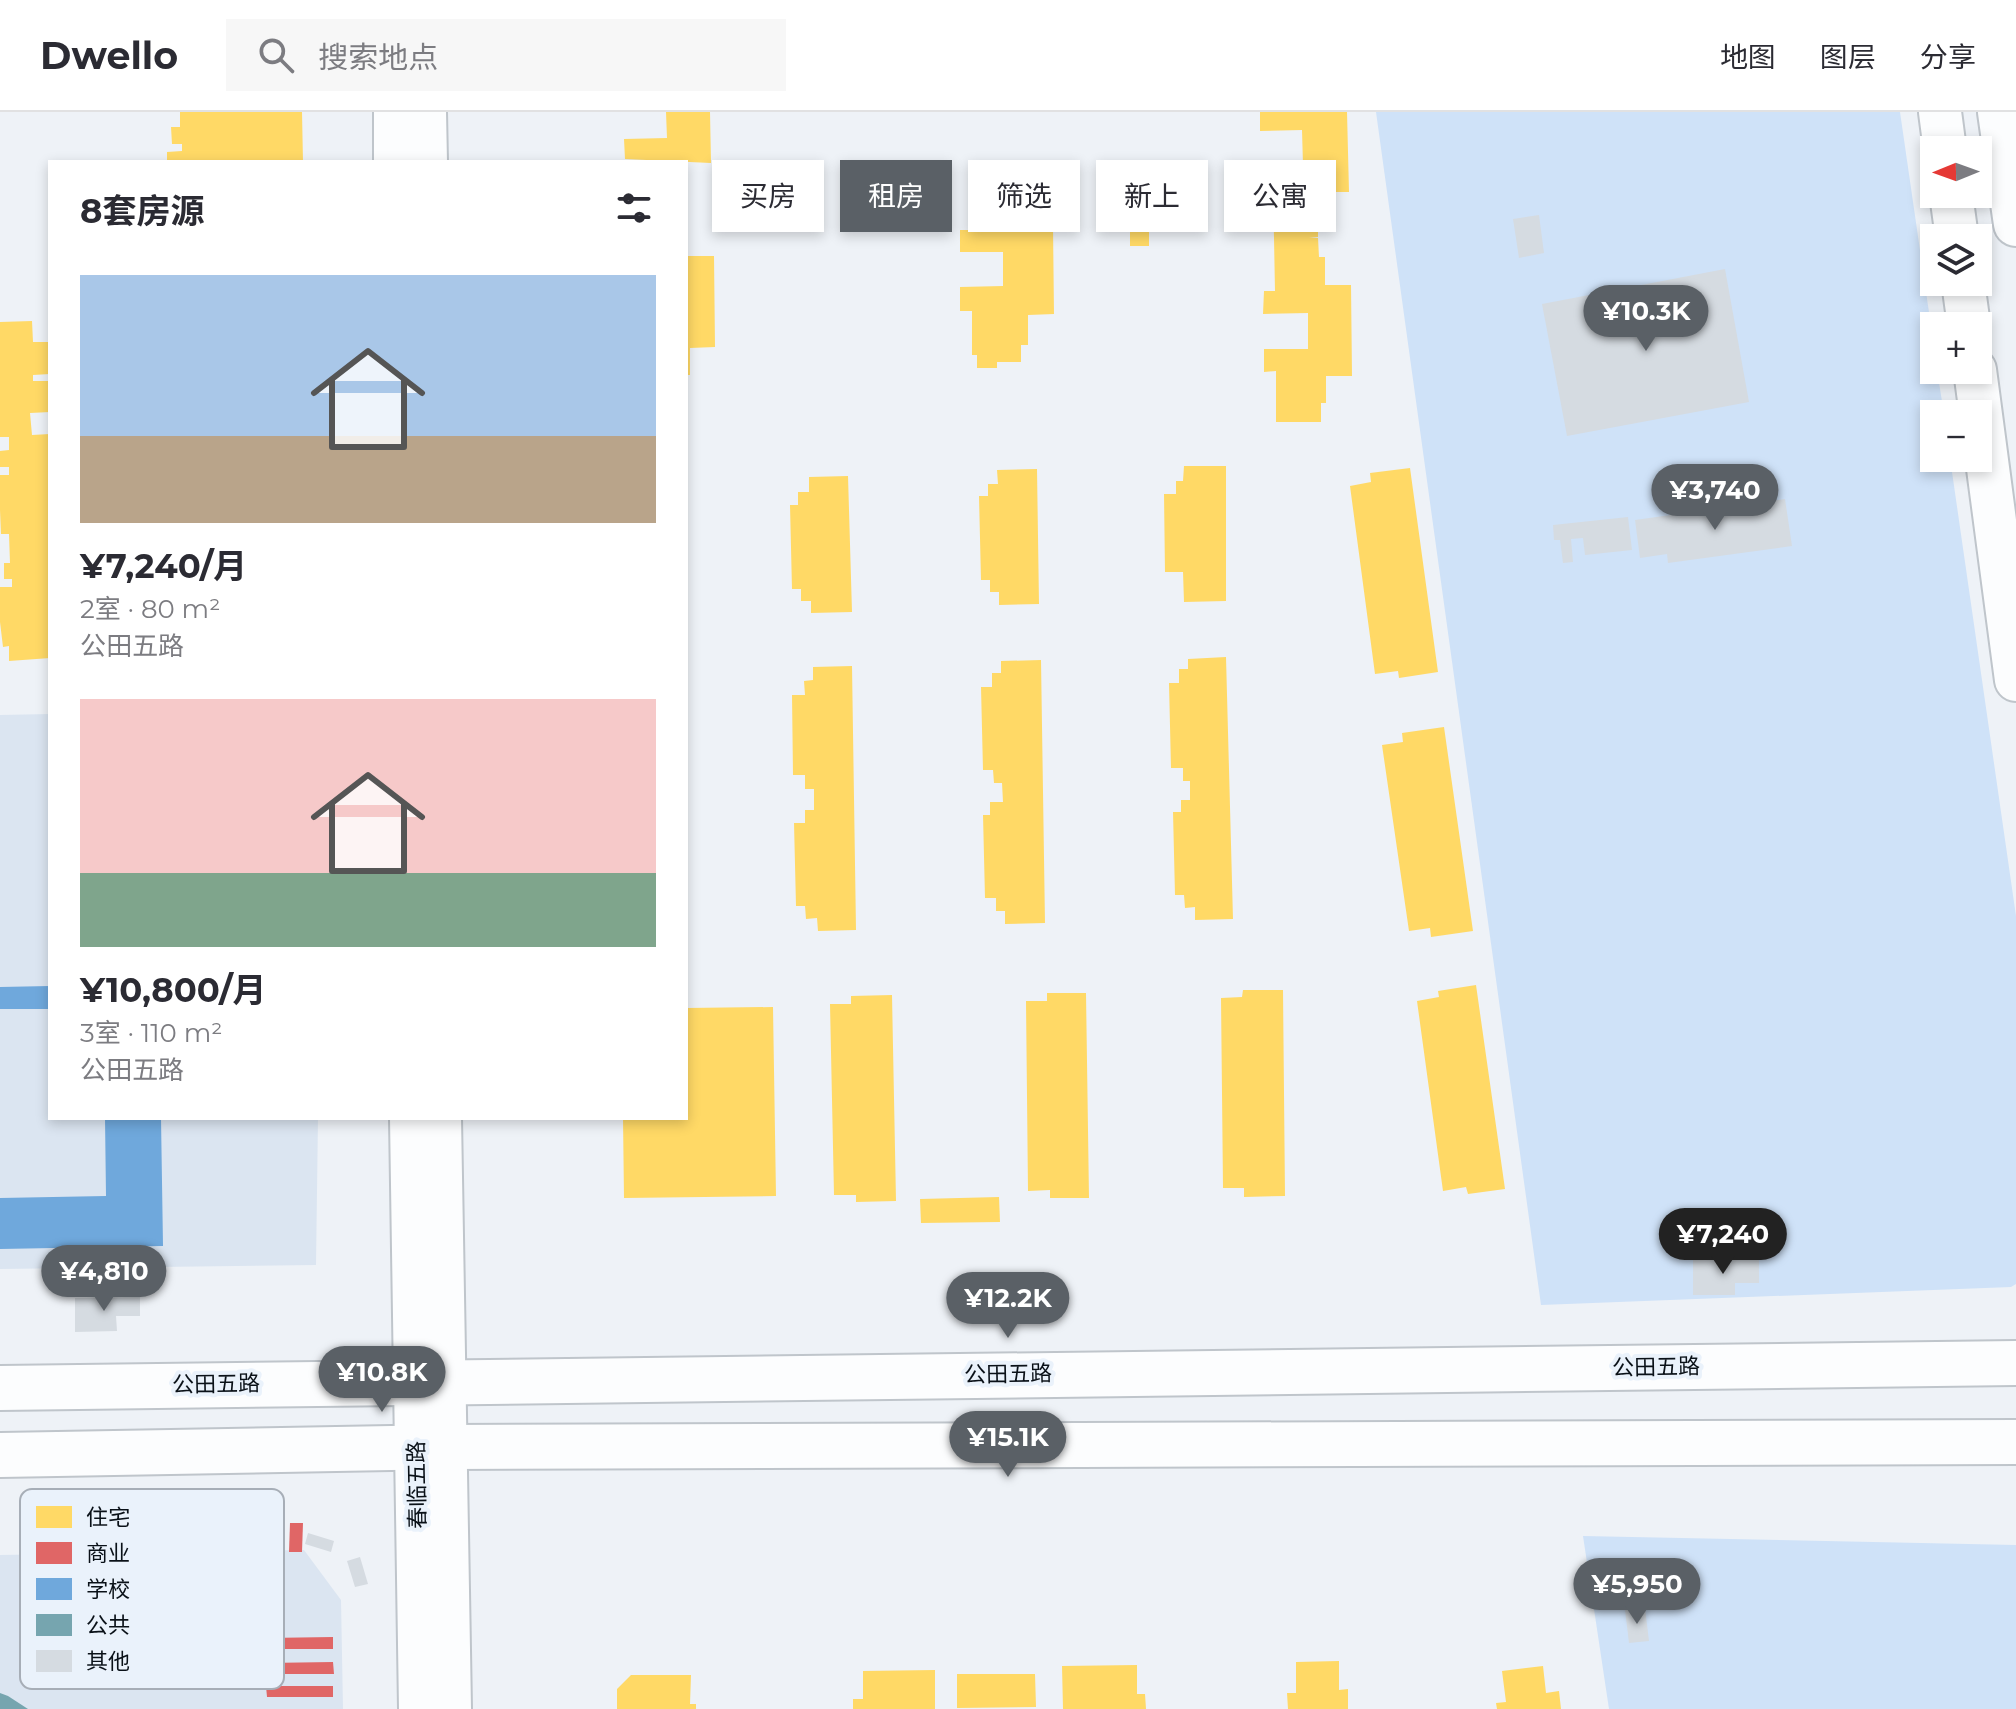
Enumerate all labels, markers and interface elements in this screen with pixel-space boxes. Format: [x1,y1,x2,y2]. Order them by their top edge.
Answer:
search box [226,19,786,91]
text: Dwello [40,32,178,79]
icon: search [254,33,298,77]
text: 搜索地点 [318,39,438,76]
text: 地图 [1720,40,1776,74]
text: 图层 [1820,40,1876,74]
text: 分享 [1920,40,1976,74]
north arrow [1920,136,1992,208]
map controls [1920,136,1992,472]
chip: 买房 [712,160,824,232]
chip: 租房 [840,160,952,232]
chip: 筛选 [968,160,1080,232]
chip: 新上 [1096,160,1208,232]
chip: 公寓 [1224,160,1336,232]
icon: filters [612,186,656,230]
text: 8套房源 [80,190,204,232]
button: layers [1920,224,1992,296]
pin: ¥10.3K [1581,285,1711,353]
text: ¥10.3K [1601,295,1691,327]
button: + [1920,312,1992,384]
icon: home [296,327,440,471]
button: − [1920,400,1992,472]
pin: ¥3,740 [1650,464,1780,532]
text: ¥3,740 [1669,474,1761,506]
text: ¥7,240/月 [80,545,247,587]
text: 2室 · 80 m² [80,593,220,625]
text: 公田五路 [80,630,184,662]
icon: home [296,751,440,895]
text: ¥10,800/月 [80,969,267,1011]
text: 3室 · 110 m² [80,1017,222,1049]
text: 公田五路 [80,1054,184,1086]
pin: ¥7,240 [1658,1208,1788,1276]
text: ¥7,240 [1677,1218,1769,1250]
pin: ¥4,810 [39,1245,169,1313]
text: ¥4,810 [59,1255,149,1287]
pin: ¥12.2K [943,1272,1073,1340]
text: ¥12.2K [964,1282,1052,1314]
pin: ¥10.8K [317,1346,447,1414]
street label: 公田五路 [1612,1353,1700,1381]
text: ¥10.8K [337,1356,427,1388]
street label: 公田五路 [964,1360,1052,1388]
street label: 公田五路 [172,1370,260,1398]
pin: ¥15.1K [943,1411,1073,1479]
text: ¥15.1K [967,1421,1049,1453]
street label: 春临五路 [403,1441,431,1529]
legend [20,1489,284,1689]
text: 住宅 [86,1504,130,1531]
text: 商业 [86,1540,130,1567]
pin: ¥5,950 [1572,1558,1702,1626]
text: ¥5,950 [1591,1568,1683,1600]
text: 学校 [86,1576,130,1603]
text: 公共 [86,1612,130,1639]
text: 其他 [86,1648,130,1675]

